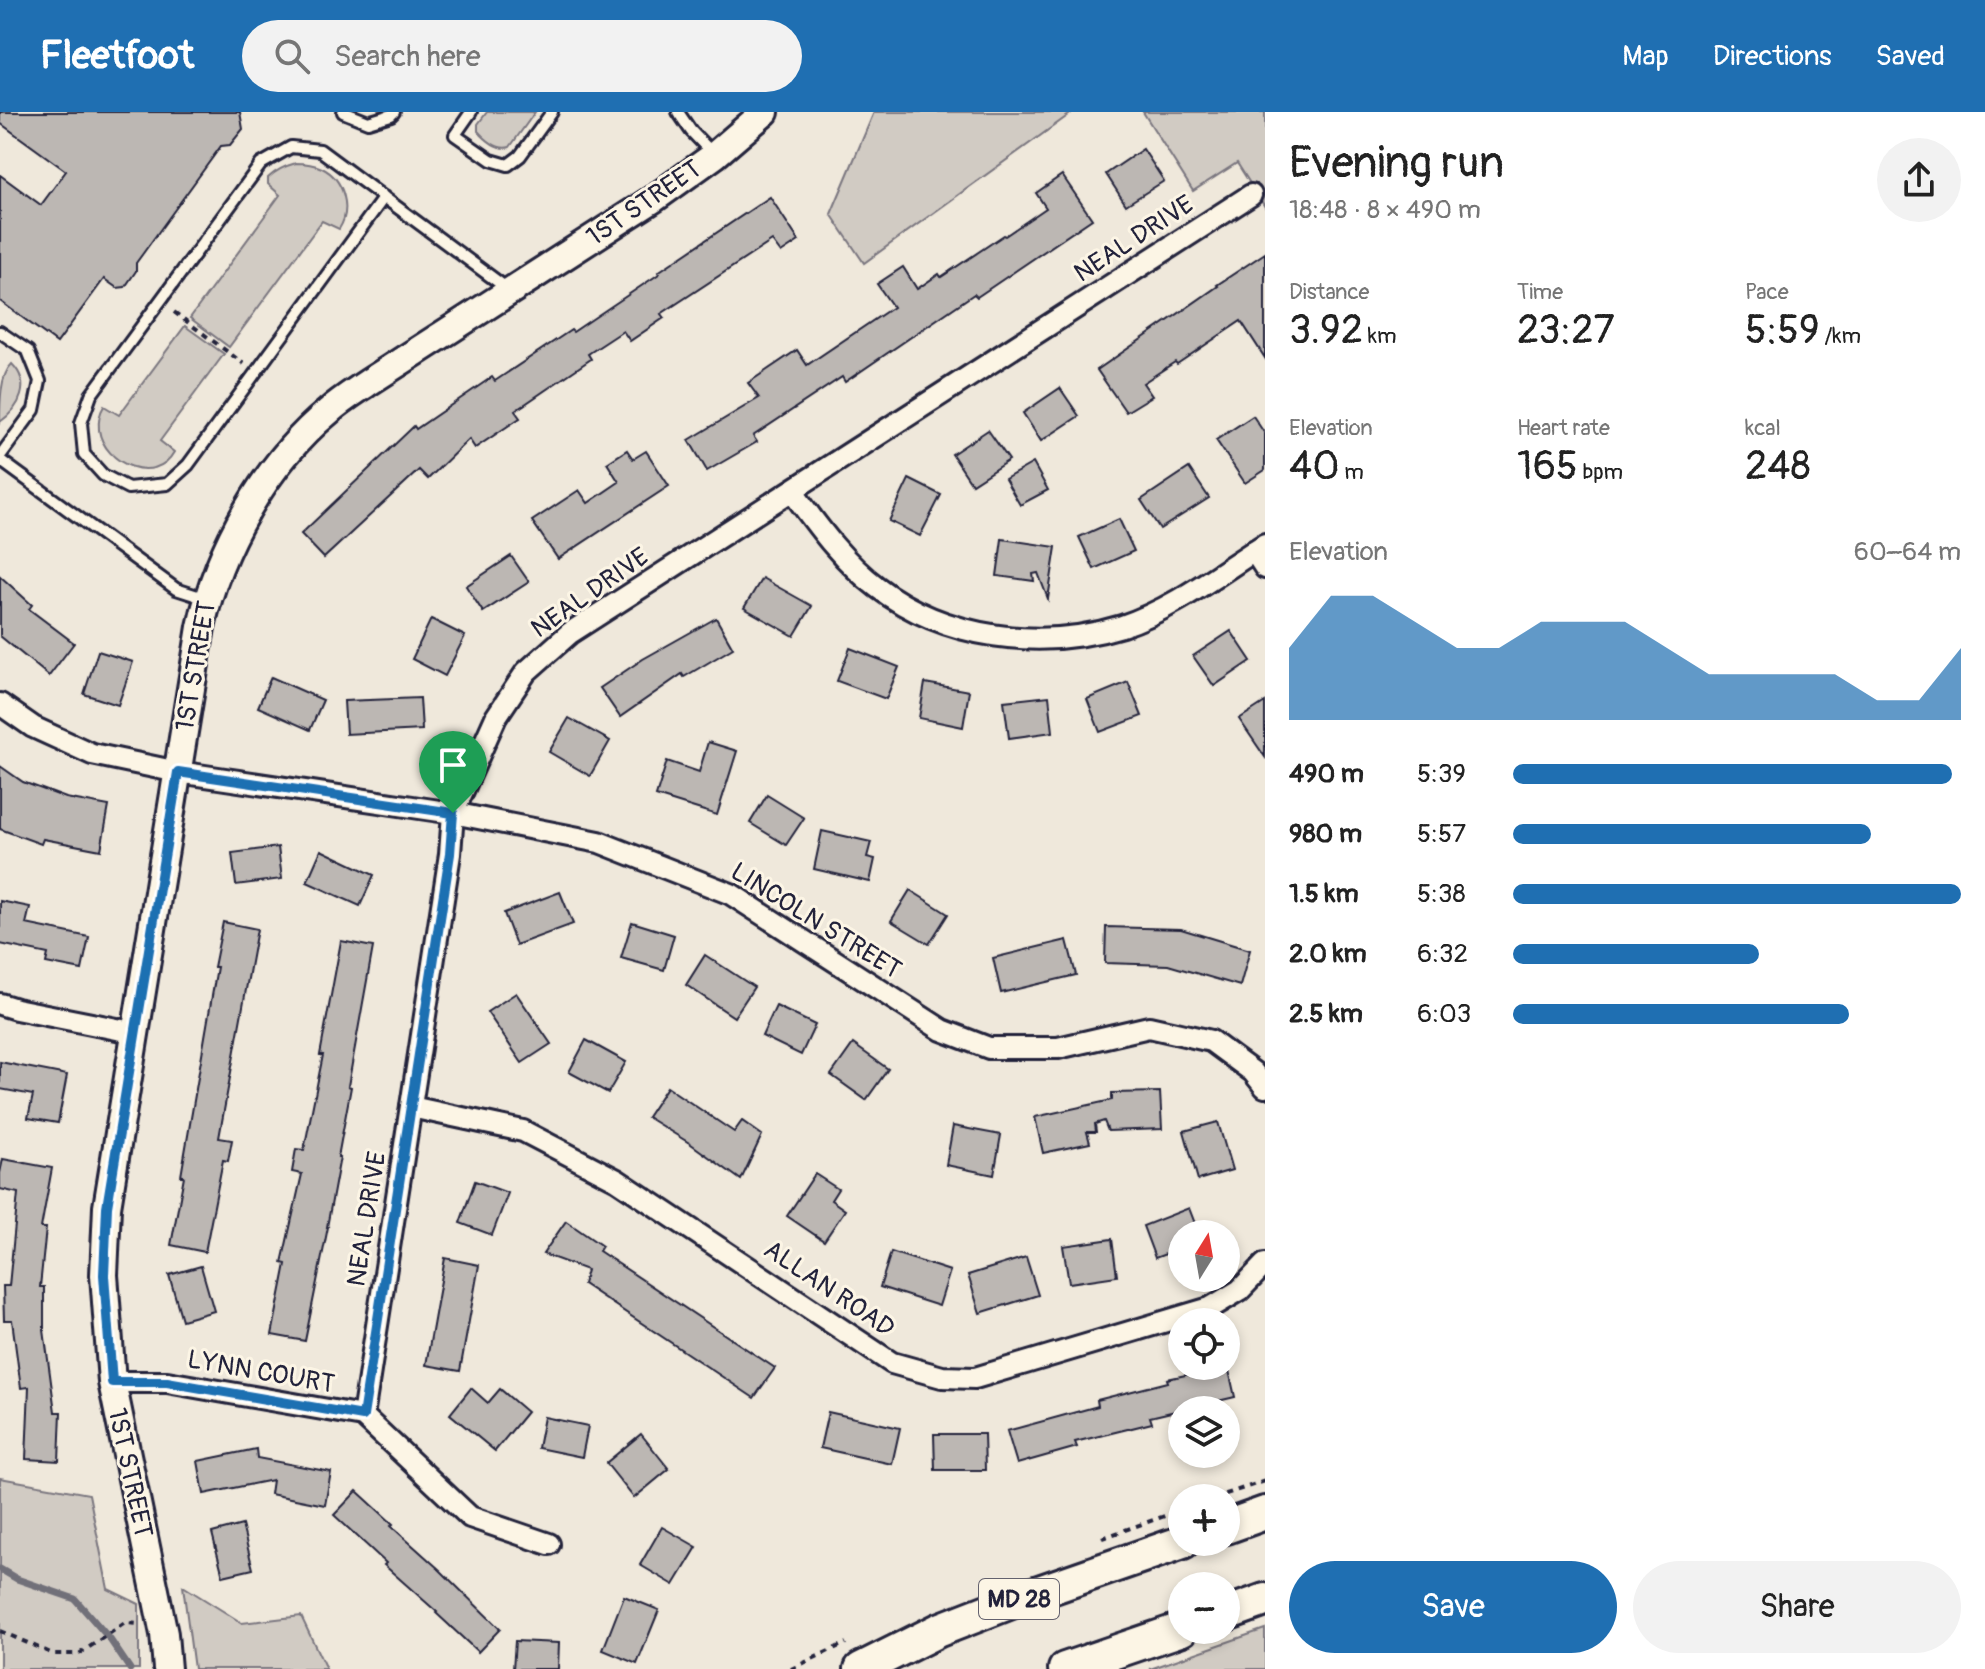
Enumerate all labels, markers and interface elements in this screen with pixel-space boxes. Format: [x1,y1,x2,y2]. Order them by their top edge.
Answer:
search box [242,20,802,92]
text: Fleetfoot [40,32,194,80]
icon: search [270,34,314,78]
text: Search here [334,38,481,75]
text: Map [1622,39,1669,74]
text: Directions [1713,39,1832,74]
text: Saved [1876,39,1945,74]
text: Evening run [1289,136,1504,191]
button: share [1877,138,1961,222]
street label: 1ST STREET [581,153,707,253]
street label: NEAL DRIVE [1068,189,1200,289]
text: 18:48 · 8 × 490 m [1289,194,1481,226]
text: Distance [1289,278,1369,306]
text: Time [1517,278,1563,306]
text: Pace [1745,278,1789,306]
text: 3.92 [1289,306,1363,355]
text: 23:27 [1517,306,1615,355]
text: 5:59 [1745,306,1820,355]
text: km [1363,322,1397,350]
text: /km [1820,322,1861,350]
text: Elevation [1289,414,1373,442]
text: Heart rate [1517,414,1610,442]
text: kcal [1745,414,1781,442]
text: 40 [1289,442,1340,491]
text: 165 [1517,442,1578,491]
text: 248 [1745,442,1811,491]
text: m [1340,458,1364,486]
text: bpm [1578,458,1623,486]
text: Elevation [1289,536,1388,568]
text: 60–64 m [1854,536,1961,568]
street label: NEAL DRIVE [525,541,655,645]
street label: 1ST STREET [169,598,223,734]
pin [419,731,487,813]
icon: arrive [431,743,475,787]
text: 490 m [1289,758,1364,790]
text: 5:39 [1417,758,1466,790]
text: 980 m [1289,818,1362,850]
text: 5:57 [1417,818,1466,850]
street label: LINCOLN STREET [725,856,907,986]
text: 1.5 km [1289,878,1359,910]
text: 5:38 [1417,878,1466,910]
text: 2.0 km [1289,938,1367,970]
text: 6:32 [1417,938,1468,970]
text: 2.5 km [1289,998,1363,1030]
text: 6:03 [1417,998,1471,1030]
street label: NEAL DRIVE [341,1149,393,1289]
north arrow [1168,1220,1240,1292]
map controls [1168,1220,1240,1644]
street label: ALLAN ROAD [757,1234,901,1344]
button: locate [1168,1308,1240,1380]
street label: LYNN COURT [185,1343,337,1401]
button: layers [1168,1396,1240,1468]
street label: 1ST STREET [101,1405,159,1541]
button: + [1168,1484,1240,1556]
button: Save [1289,1561,1617,1653]
button: Share [1633,1561,1961,1653]
button: − [1168,1572,1240,1644]
road number: MD 28 [979,1579,1059,1619]

